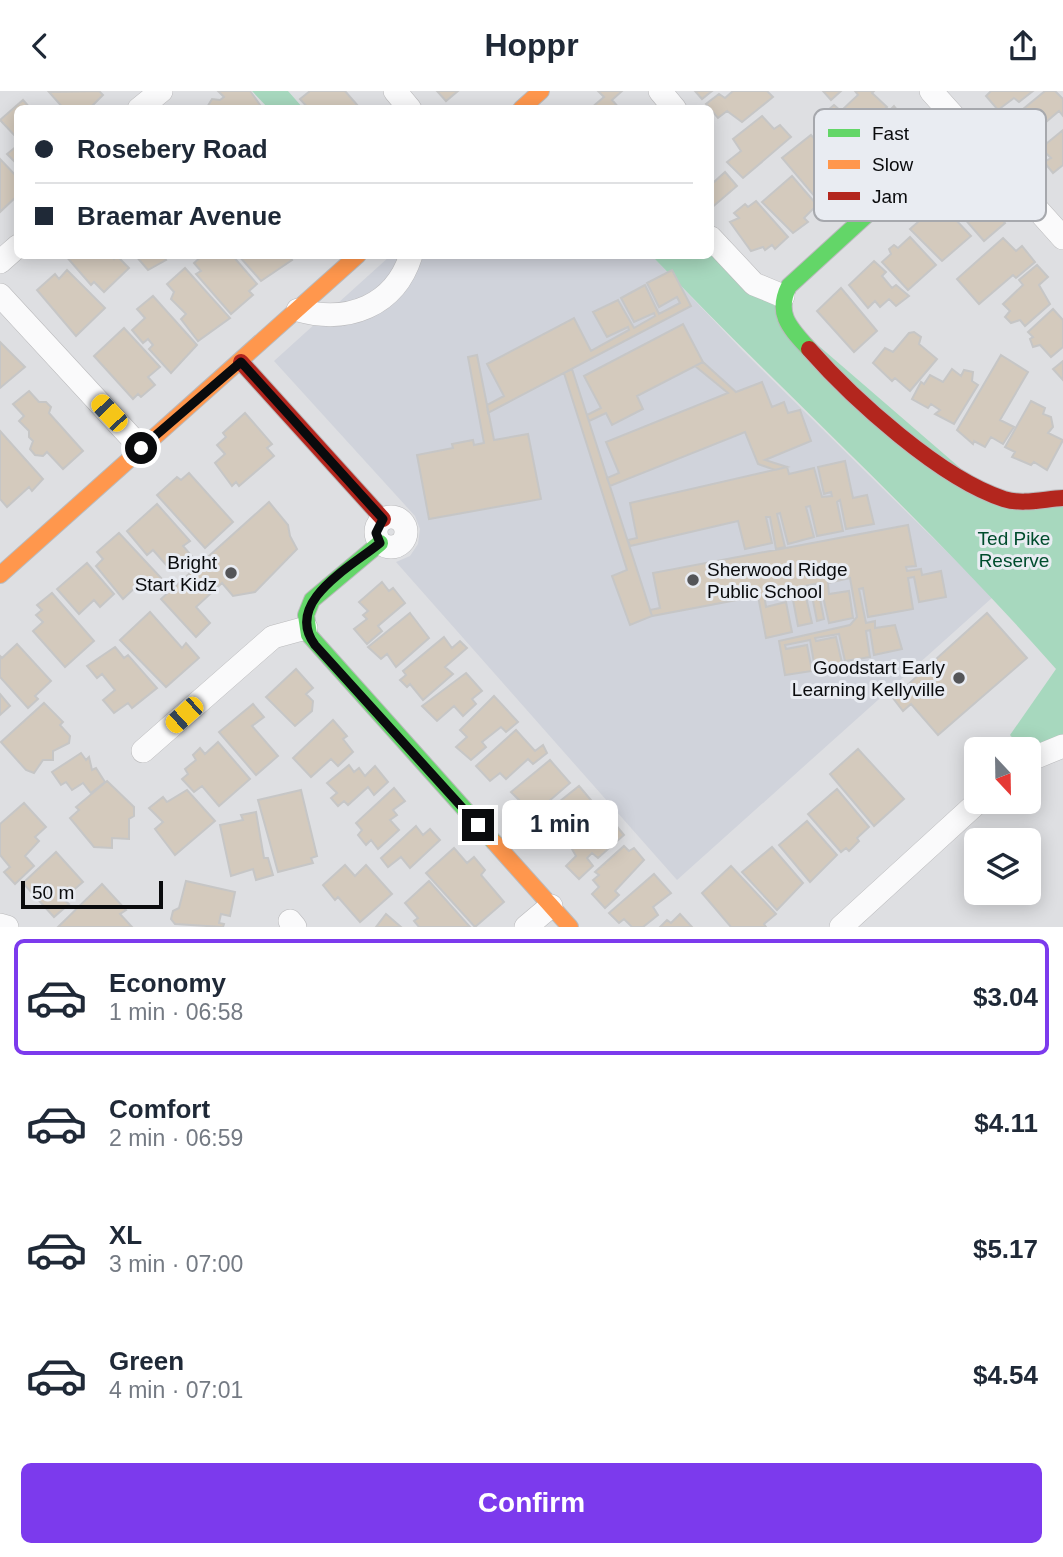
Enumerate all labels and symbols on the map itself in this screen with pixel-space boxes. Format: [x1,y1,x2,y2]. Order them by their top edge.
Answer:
legend [814,109,1046,221]
text: Fast [872,123,910,144]
text: Slow [872,154,913,175]
text: Jam [872,186,908,207]
car [87,390,132,436]
route start [125,432,157,464]
park label: Ted Pike Reserve [978,528,1050,571]
place label: Bright Start Kidz [135,552,218,595]
place label: Sherwood Ridge Public School [707,559,847,602]
marker: Bright Start Kidz [223,565,239,581]
marker: Sherwood Ridge Public School [685,572,701,588]
place label: Goodstart Early Learning Kellyville [792,657,945,700]
marker: Goodstart Early Learning Kellyville [951,670,967,686]
car [162,693,207,737]
north arrow [964,737,1041,814]
callout: 1 min [503,801,618,849]
route end [462,809,494,841]
scale bar [21,878,163,910]

